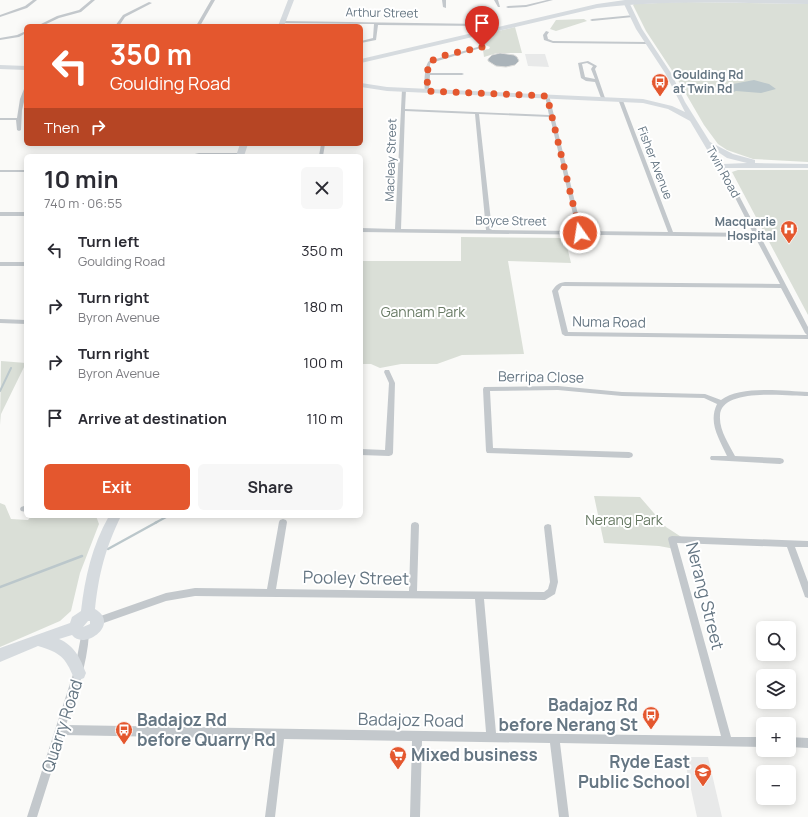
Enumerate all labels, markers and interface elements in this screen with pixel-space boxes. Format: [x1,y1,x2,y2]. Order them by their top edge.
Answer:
street label: Arthur Street [345,3,419,22]
pin [465,6,499,47]
icon: arrive [471,12,493,34]
text: 350 m [110,35,192,73]
icon: left [44,40,96,92]
place label: Goulding Rd at Twin Rd [673,66,743,97]
text: Goulding Road [110,71,231,95]
bus stop icon: Goulding Rd at Twin Rd [650,72,670,97]
icon: right [87,116,109,138]
text: Then [44,117,79,138]
street label: Macleay Street [381,118,400,202]
street label: Fisher Avenue [634,124,677,202]
street label: Twin Road [702,143,745,201]
text: 10 min [44,162,118,195]
button: close [301,167,343,209]
text: 740 m · 06:55 [44,194,122,212]
street label: Boyce Street [475,211,547,230]
position arrow [559,212,601,254]
place label: Macquarie Hospital [715,213,776,244]
hospital icon: Macquarie Hospital [779,219,799,244]
text: Turn left [78,231,140,252]
icon: left [44,239,66,261]
text: 350 m [301,240,343,261]
text: Goulding Road [78,252,165,270]
text: Turn right [78,287,149,308]
icon: right [44,295,66,317]
text: 180 m [304,296,343,317]
park label: Gannam Park [381,302,466,321]
text: Byron Avenue [78,308,160,326]
street label: Numa Road [572,311,646,332]
text: Turn right [78,343,149,364]
icon: right [44,351,66,373]
text: 100 m [303,352,343,373]
text: Byron Avenue [78,364,160,382]
street label: Berripa Close [498,366,584,387]
icon: arrive [44,407,66,429]
text: Arrive at destination [78,408,227,429]
text: 110 m [306,408,343,429]
button: Exit [44,464,190,510]
button: Share [198,464,343,510]
park label: Nerang Park [585,510,664,529]
street label: Nerang Street [681,540,730,652]
street label: Pooley Street [303,565,410,590]
map controls [756,621,796,805]
button: search [756,621,796,661]
button: layers [756,669,796,709]
street label: Quarry Road [36,676,87,775]
place label: Badajoz Rd before Nerang St [499,693,638,736]
bus stop icon: Badajoz Rd before Nerang St [641,705,661,730]
street label: Badajoz Road [358,707,464,732]
place label: Badajoz Rd before Quarry Rd [137,708,276,751]
button: + [756,717,796,757]
bus stop icon: Badajoz Rd before Quarry Rd [114,720,134,745]
place label: Mixed business [411,743,538,766]
supermarket icon: Mixed business [388,745,408,770]
place label: Ryde East Public School [578,750,690,793]
school or university icon: Ryde East Public School [693,762,713,787]
button: − [756,765,796,805]

